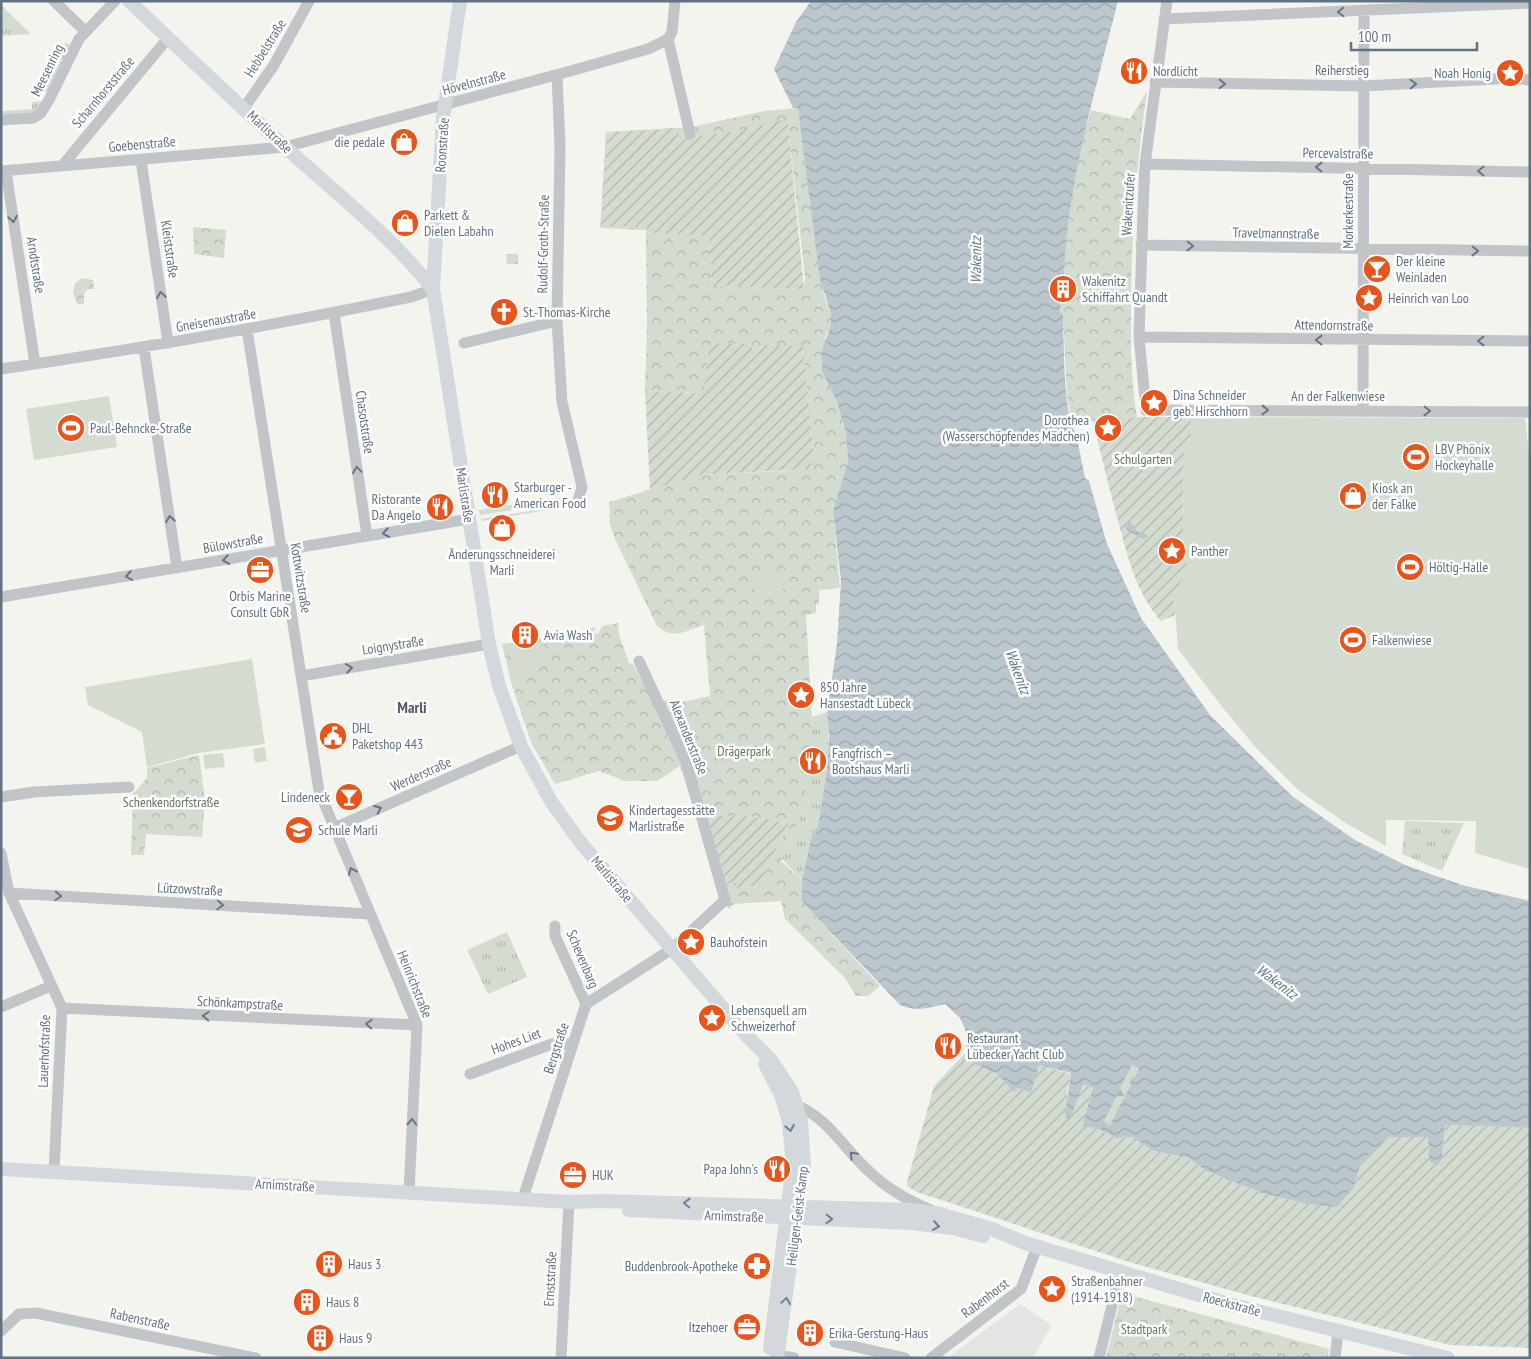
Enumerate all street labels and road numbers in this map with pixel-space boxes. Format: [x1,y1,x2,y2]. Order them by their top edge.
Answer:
street label: Hebbelstraße [240,15,290,80]
street label: Meesenring [27,41,67,99]
street label: Scharnhorststraße [68,52,138,131]
street label: Reiherstieg [1315,61,1369,79]
street label: Hövelnstraße [440,65,508,99]
street label: Marlistraße [244,107,297,158]
street label: Roonstraße [431,117,453,173]
street label: Goebenstraße [108,132,177,156]
street label: Percevalstraße [1302,143,1374,163]
street label: Wakenitzufer [1117,172,1139,236]
street label: Morkerkestraße [1339,173,1357,249]
street label: Rudolf-Groth-Straße [533,194,553,293]
street label: Kleiststraße [157,219,183,279]
street label: Travelmannstraße [1233,223,1320,243]
street label: Arndtstraße [23,235,49,295]
street label: Gneisenaustraße [175,304,258,336]
street label: Attendornstraße [1295,315,1374,335]
street label: An der Falkenwiese [1291,387,1385,405]
street label: Chasotstraße [352,389,378,455]
street label: Marlistraße [452,466,478,524]
street label: Bülowstraße [202,529,265,557]
street label: Kottwitzstraße [287,542,315,615]
street label: Loignystraße [361,631,425,659]
street label: Alexanderstraße [666,697,712,777]
street label: Werderstraße [388,753,454,795]
street label: Marlistraße [587,852,637,906]
street label: Lützowstraße [157,878,223,900]
street label: Schevenbarg [563,927,603,991]
street label: Heinrichstraße [393,948,437,1021]
street label: Schönkampstraße [196,992,284,1014]
street label: Lauerhofstraße [34,1014,54,1088]
street label: Bergstraße [539,1020,573,1076]
street label: Hohes Liet [489,1024,543,1058]
street label: Heiligen-Geist-Kamp [782,1165,812,1267]
street label: Arnimstraße [255,1174,315,1196]
street label: Arnimstraße [704,1206,764,1226]
street label: Ernststraße [540,1251,560,1307]
street label: Rabenhorst [958,1274,1012,1322]
street label: Roeckstraße [1201,1288,1263,1320]
street label: Rabenstraße [108,1304,172,1334]

